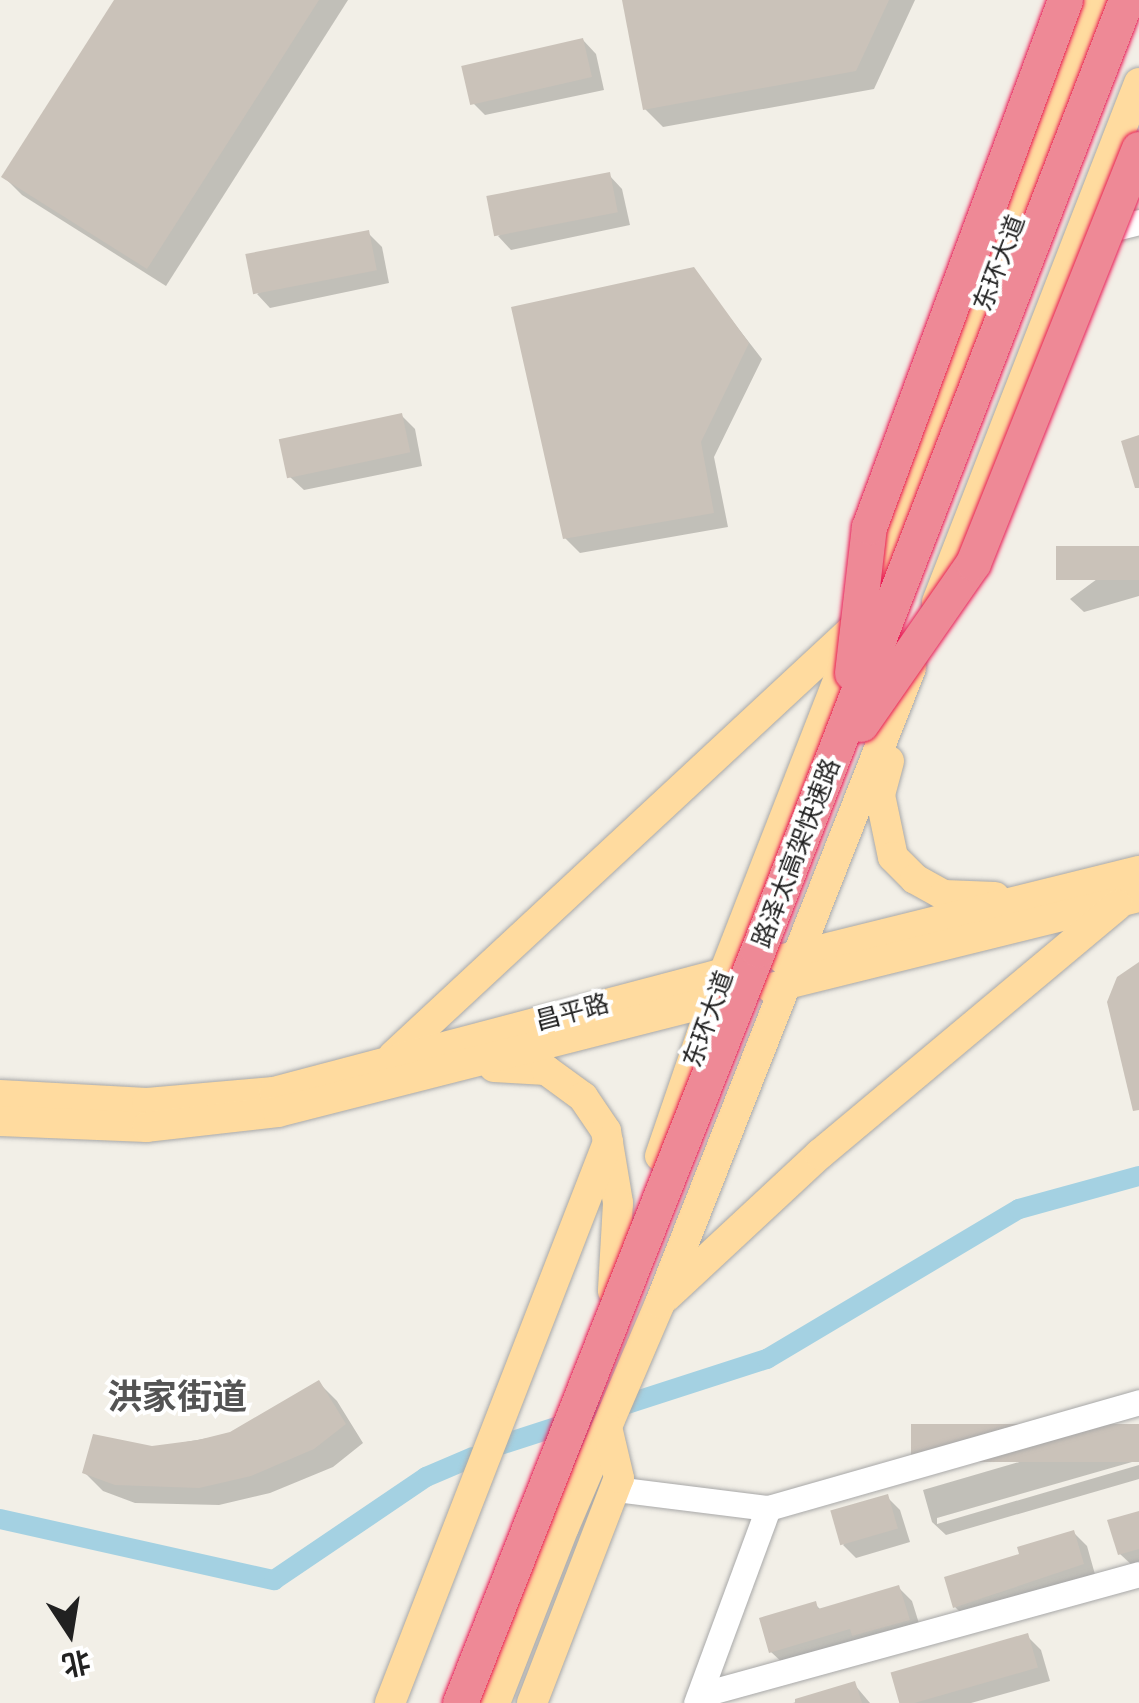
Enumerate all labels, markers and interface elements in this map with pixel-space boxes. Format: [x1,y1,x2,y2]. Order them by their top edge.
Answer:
street label: 东环大道 [967,211,1031,315]
street label: 路泽太高架快速路 [746,754,846,952]
street label: 东环大道 [677,967,739,1071]
street label: 昌平路 [532,988,612,1036]
district label: 洪家街道 [107,1376,247,1418]
north arrow [20,1583,120,1683]
text: 北 [59,1645,93,1681]

